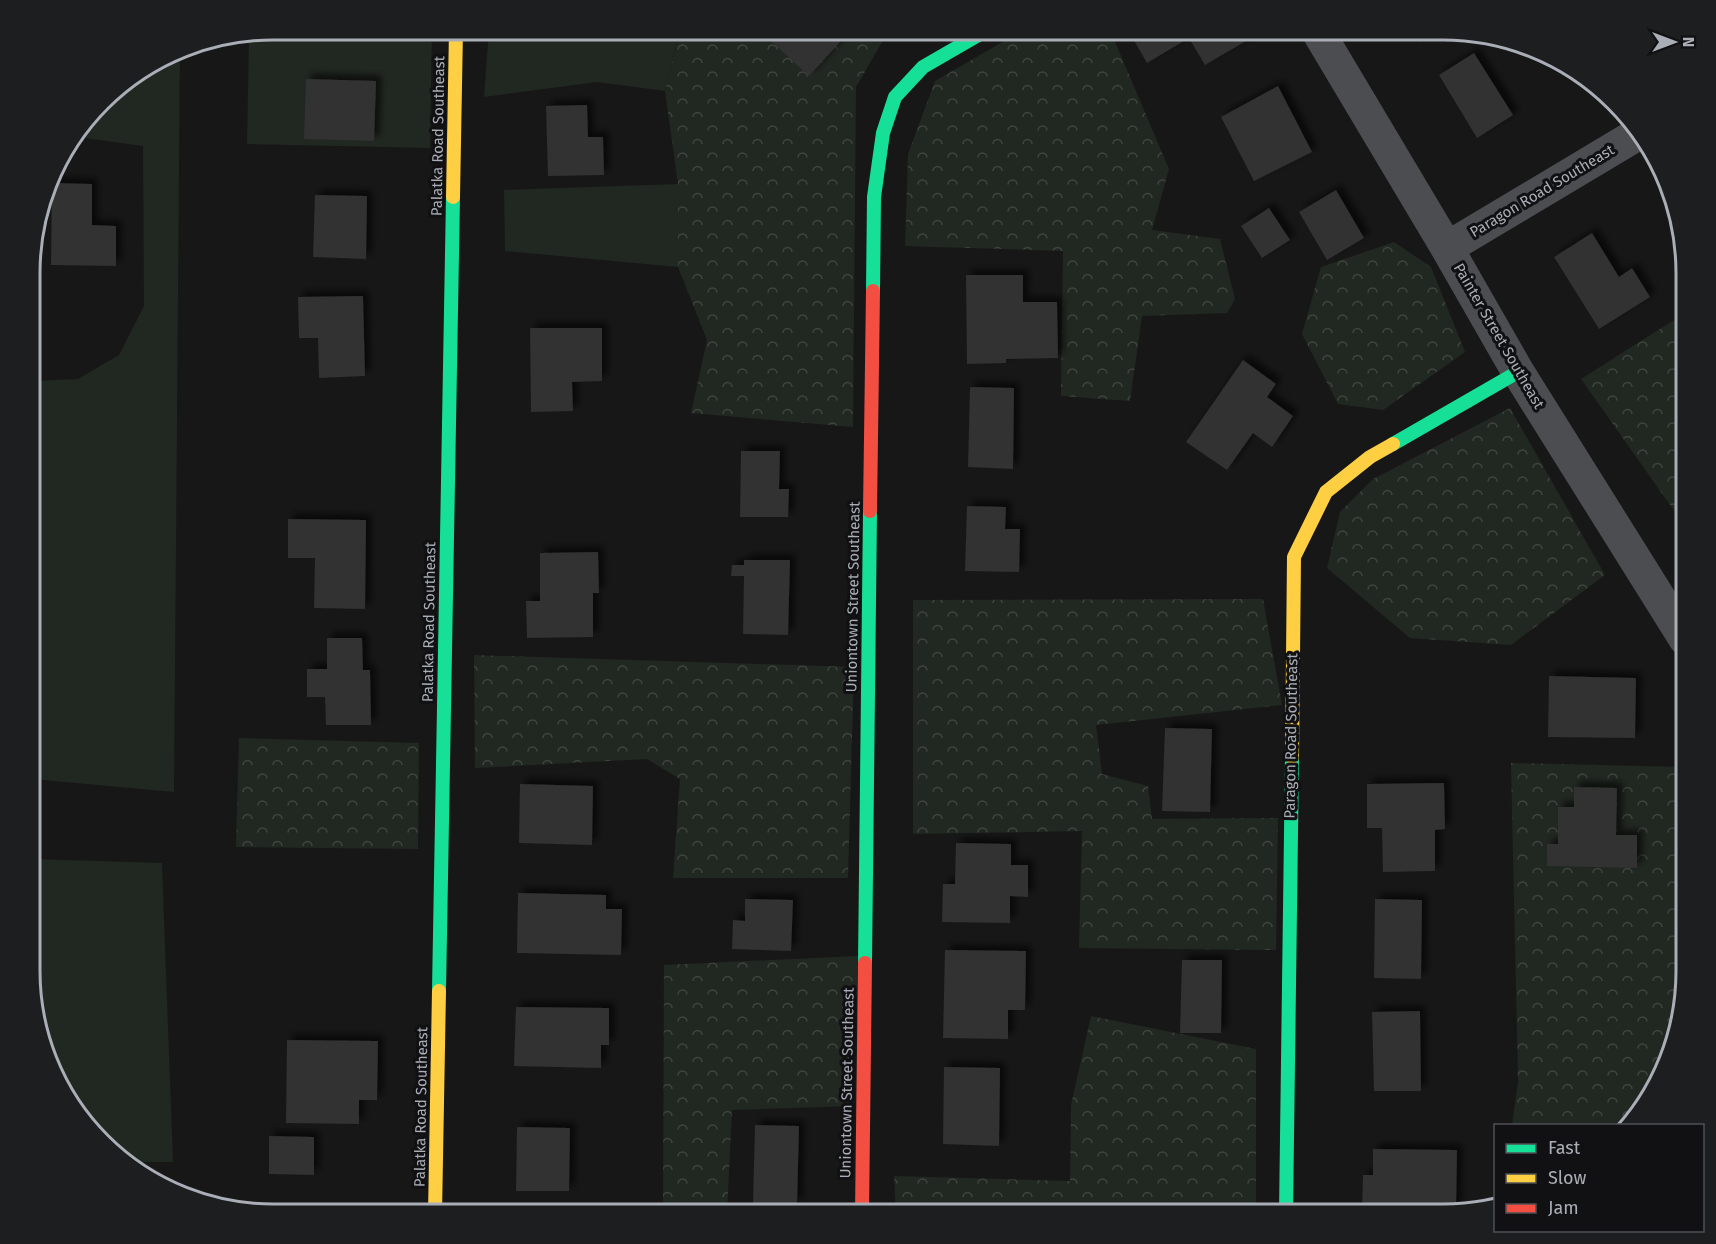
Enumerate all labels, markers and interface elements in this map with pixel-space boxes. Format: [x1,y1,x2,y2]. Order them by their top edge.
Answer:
north arrow [1644,12,1704,72]
text: N [1679,37,1698,47]
street label: Palatka Road Southeast [428,55,448,216]
street label: Paragon Road Southeast [1467,140,1618,241]
street label: Painter Street Southeast [1450,260,1548,413]
street label: Uniontown Street Southeast [842,501,864,693]
street label: Palatka Road Southeast [419,541,439,702]
street label: Paragon Road Southeast [1281,653,1301,819]
street label: Uniontown Street Southeast [836,987,858,1179]
street label: Palatka Road Southeast [411,1026,431,1187]
legend [1494,1124,1704,1232]
text: Fast [1548,1137,1581,1159]
text: Slow [1548,1167,1587,1189]
text: Jam [1548,1197,1579,1219]

